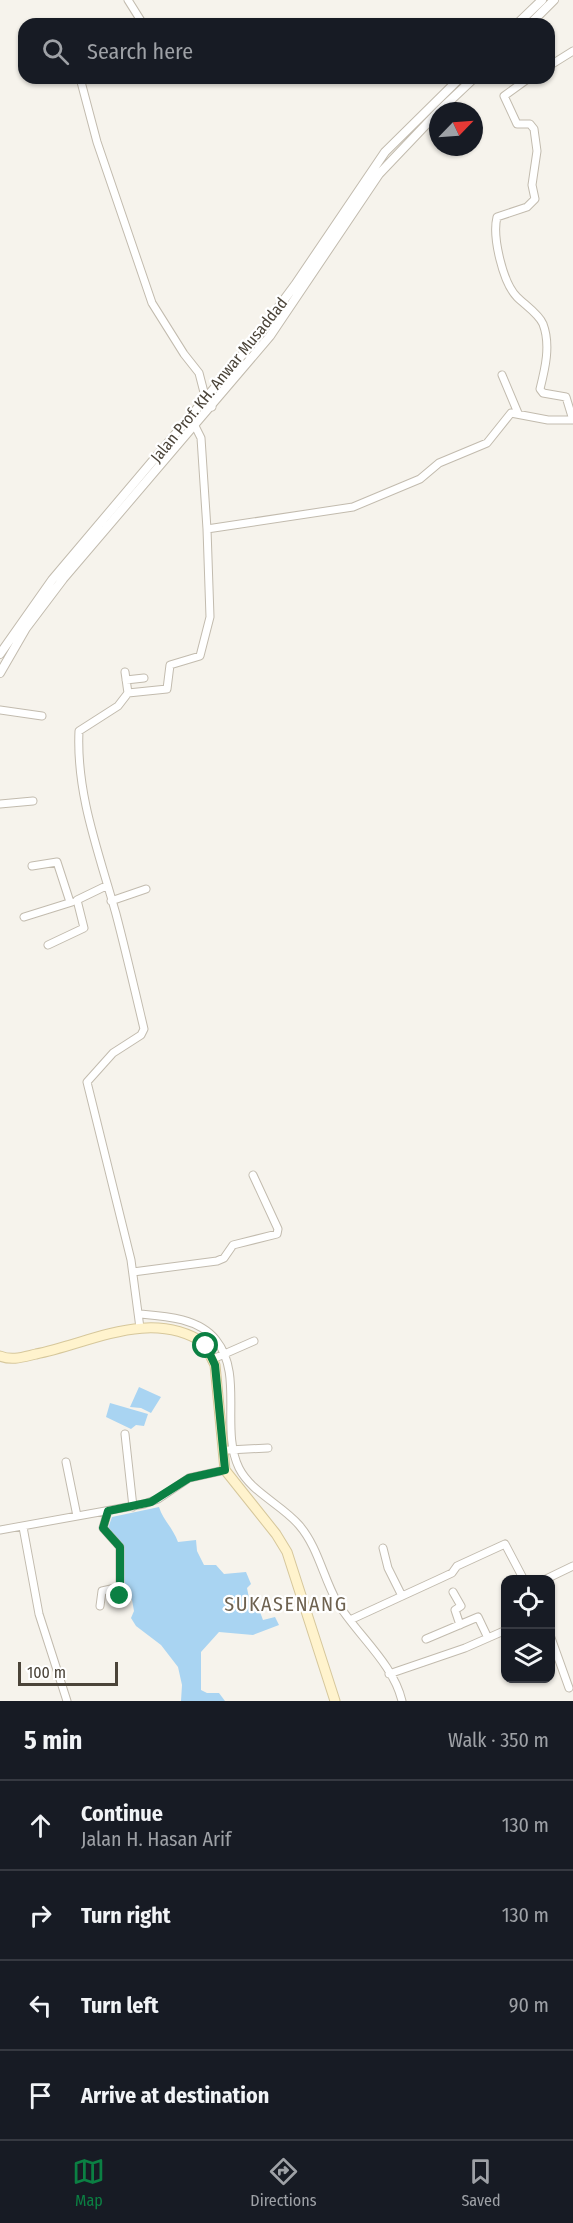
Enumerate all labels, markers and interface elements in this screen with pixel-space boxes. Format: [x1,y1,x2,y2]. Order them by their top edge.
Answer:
search box [18,18,555,84]
icon: search [39,35,72,68]
text: Search here [87,38,193,65]
north arrow [429,102,483,156]
street label: Jalan Prof. KH. Anwar Musaddad [147,294,291,466]
route start [192,1332,218,1358]
map controls [501,1575,555,1683]
button: locate [501,1575,555,1629]
route end [106,1582,132,1608]
district label: SUKASENANG [224,1592,348,1616]
button: layers [501,1629,555,1683]
scale bar [18,1659,118,1686]
text: 100 m [27,1663,66,1682]
text: 5 min [24,1725,82,1756]
text: Walk · 350 m [448,1728,549,1752]
text: Continue [81,1800,163,1827]
icon: ahead [24,1809,57,1842]
text: 130 m [502,1813,549,1837]
text: Jalan H. Hasan Arif [81,1827,231,1851]
icon: right [24,1899,57,1932]
text: Turn right [81,1902,170,1929]
text: 130 m [502,1903,549,1927]
icon: left [24,1989,57,2022]
text: Turn left [81,1992,159,2019]
text: 90 m [509,1993,549,2017]
icon: arrive [24,2079,57,2112]
text: Arrive at destination [81,2082,269,2109]
tab: Map [72,2155,105,2210]
tab: Directions [250,2155,317,2210]
tab: Saved [461,2155,501,2210]

